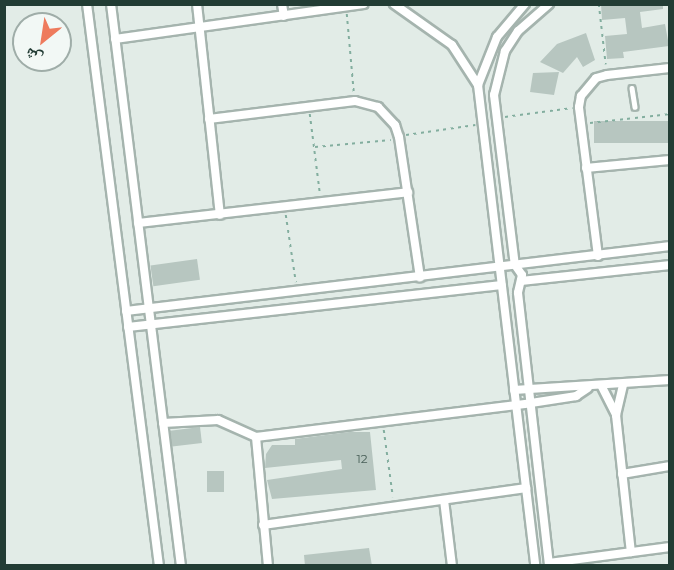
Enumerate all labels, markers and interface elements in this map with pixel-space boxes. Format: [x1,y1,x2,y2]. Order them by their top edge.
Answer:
north arrow [12,12,72,72]
text: ش [22,44,46,69]
house number: 12 [356,452,368,466]

